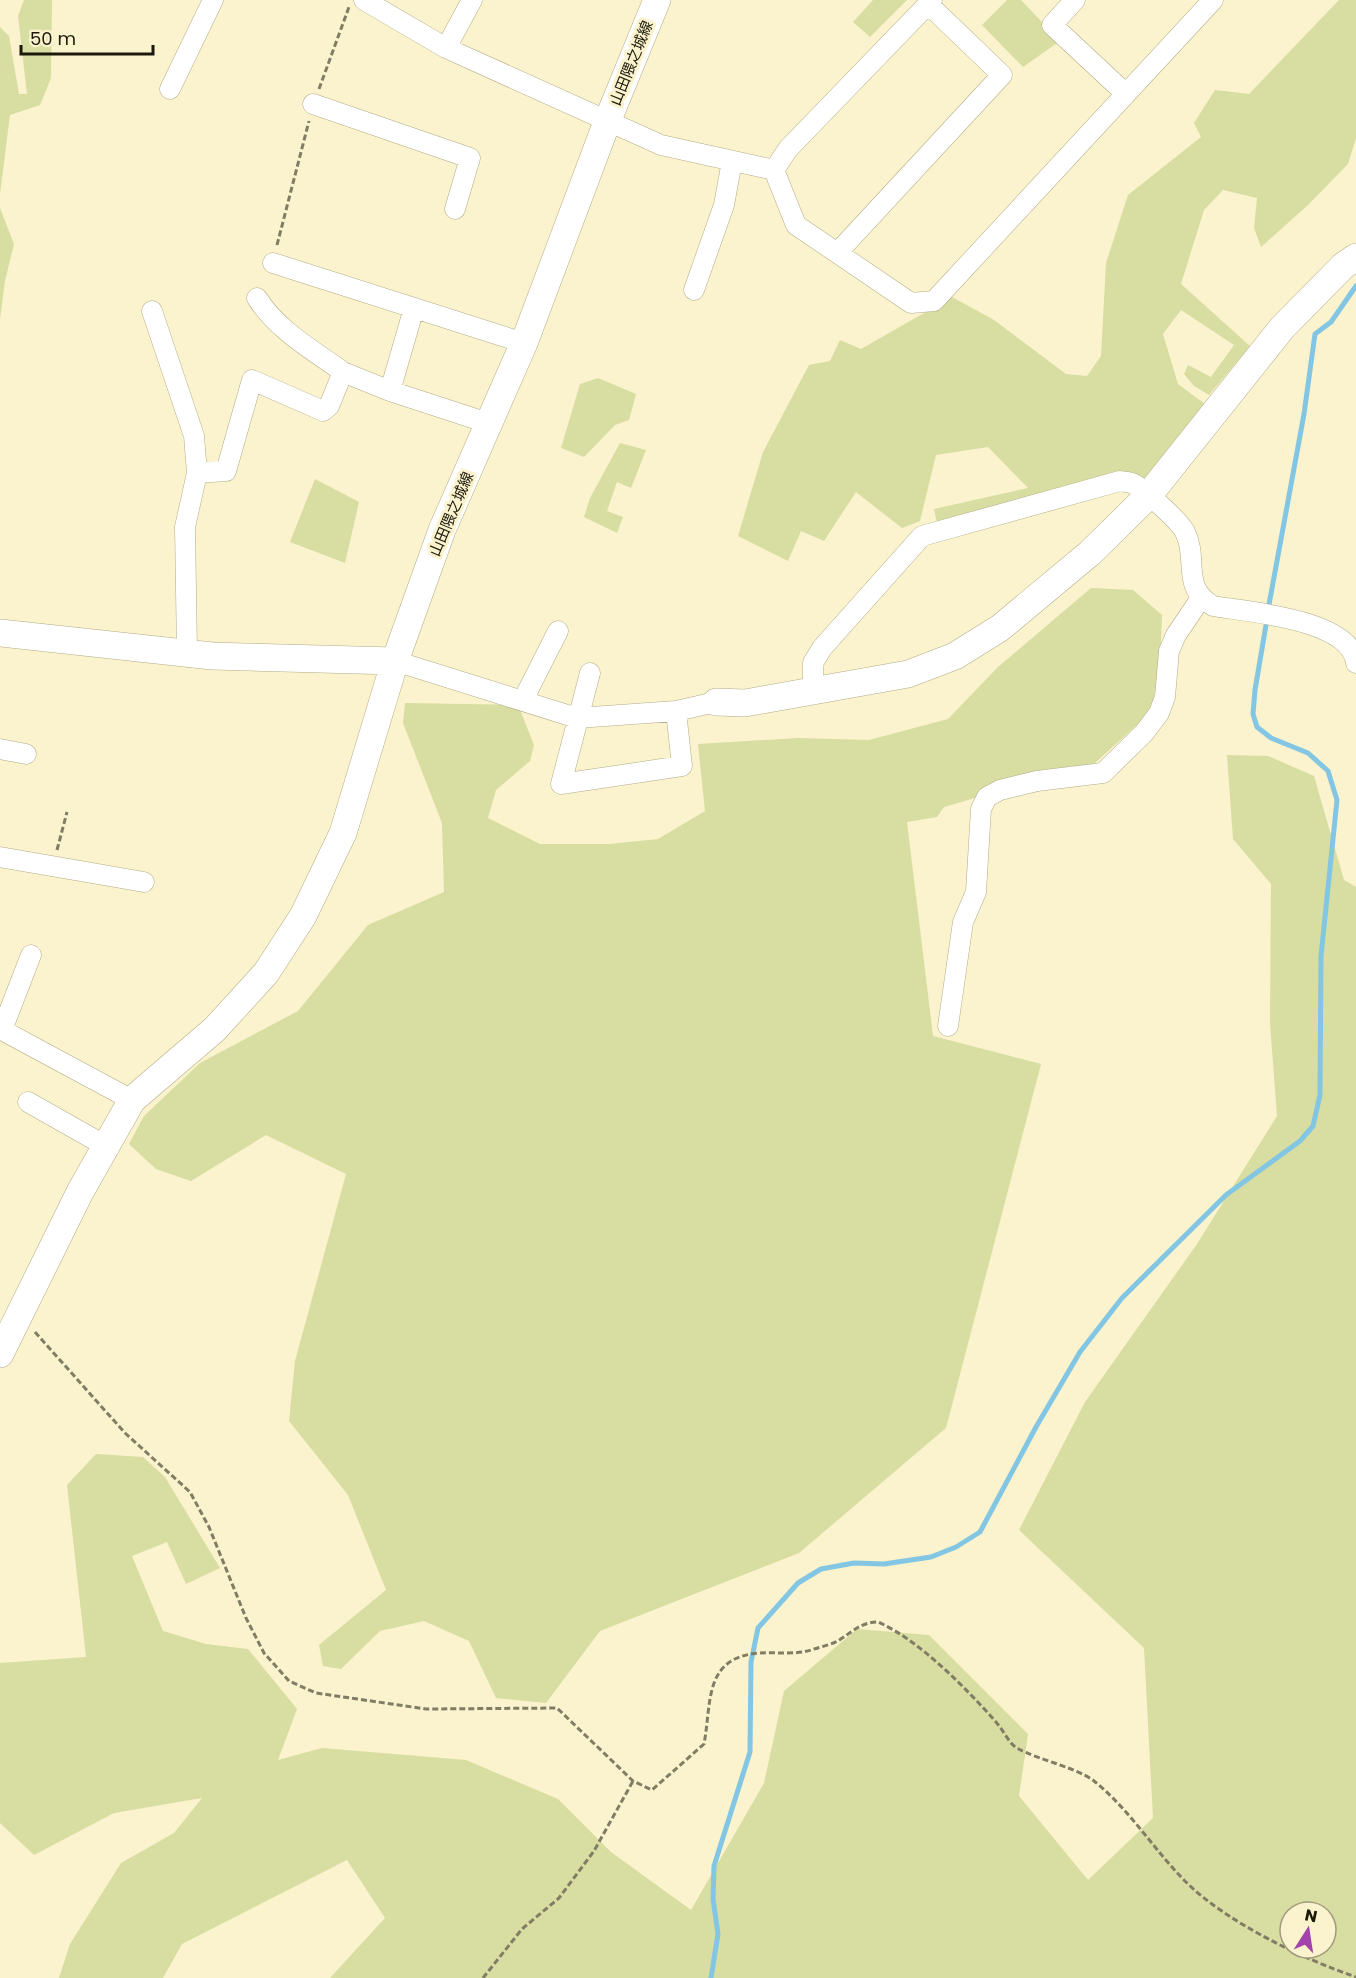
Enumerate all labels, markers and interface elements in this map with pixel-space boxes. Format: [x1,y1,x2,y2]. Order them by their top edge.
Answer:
street label: 山田隈之城線 [604,17,658,109]
scale bar [21,18,153,56]
text: 50 m [30,26,76,51]
street label: 山田隈之城線 [424,468,478,560]
north arrow [1278,1900,1338,1960]
text: N [1303,1903,1319,1928]

